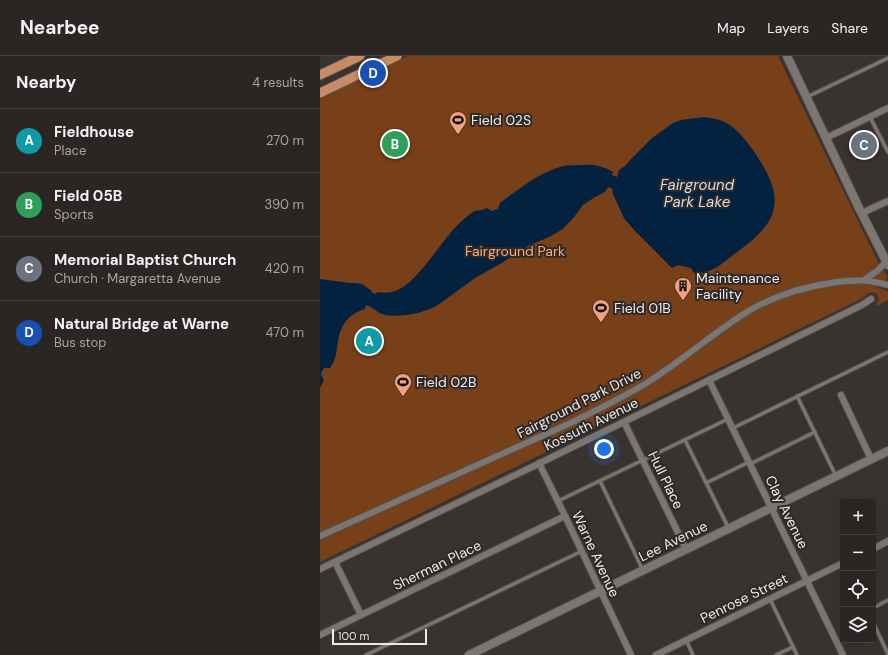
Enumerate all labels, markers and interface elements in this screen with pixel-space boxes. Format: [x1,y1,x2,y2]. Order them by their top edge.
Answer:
text: Nearbee [20,15,100,40]
text: Map [717,19,745,37]
text: Layers [767,19,809,37]
text: Share [831,19,868,37]
pin: D [360,58,386,88]
text: Nearby [16,71,76,93]
text: 4 results [252,74,304,91]
sports icon: Field 02S [448,110,468,135]
place label: Field 02S [471,111,531,129]
text: Fieldhouse [54,122,134,142]
pin: B [382,129,408,159]
pin: C [851,130,877,160]
text: A [24,132,34,149]
text: 270 m [266,132,304,149]
text: Place [54,142,86,159]
water label: Fairground Park Lake [660,175,735,212]
text: Field 05B [54,186,122,206]
text: B [25,196,33,213]
text: 390 m [265,196,304,213]
text: Sports [54,206,94,223]
park label: Fairground Park [465,242,565,260]
text: Memorial Baptist Church [54,250,236,270]
text: C [24,260,34,277]
text: 420 m [265,260,304,277]
place label: Maintenance Facility [696,269,780,303]
text: Church · Margaretta Avenue [54,270,221,287]
building icon: Maintenance Facility [673,276,693,301]
sports icon: Field 01B [591,298,611,323]
place label: Field 01B [614,299,671,317]
text: Natural Bridge at Warne [54,314,229,334]
text: D [24,324,34,341]
text: 470 m [265,324,304,341]
pin: A [356,326,382,356]
text: Bus stop [54,334,106,351]
street label: Fairground Park Drive [514,364,644,442]
sports icon: Field 02B [393,372,413,397]
place label: Field 02B [416,373,476,391]
street label: Kossuth Avenue [541,393,641,455]
your location [594,439,614,459]
street label: Hull Place [644,448,688,512]
street label: Clay Avenue [761,472,813,552]
map controls [840,499,876,643]
button: + [840,499,876,535]
street label: Warne Avenue [568,508,624,600]
street label: Lee Avenue [636,517,710,565]
button: − [840,535,876,571]
street label: Sherman Place [390,536,484,594]
street label: Penrose Street [697,569,791,627]
button: locate [840,571,876,607]
button: layers [840,607,876,643]
scale bar [332,627,427,646]
text: 100 m [338,629,369,643]

